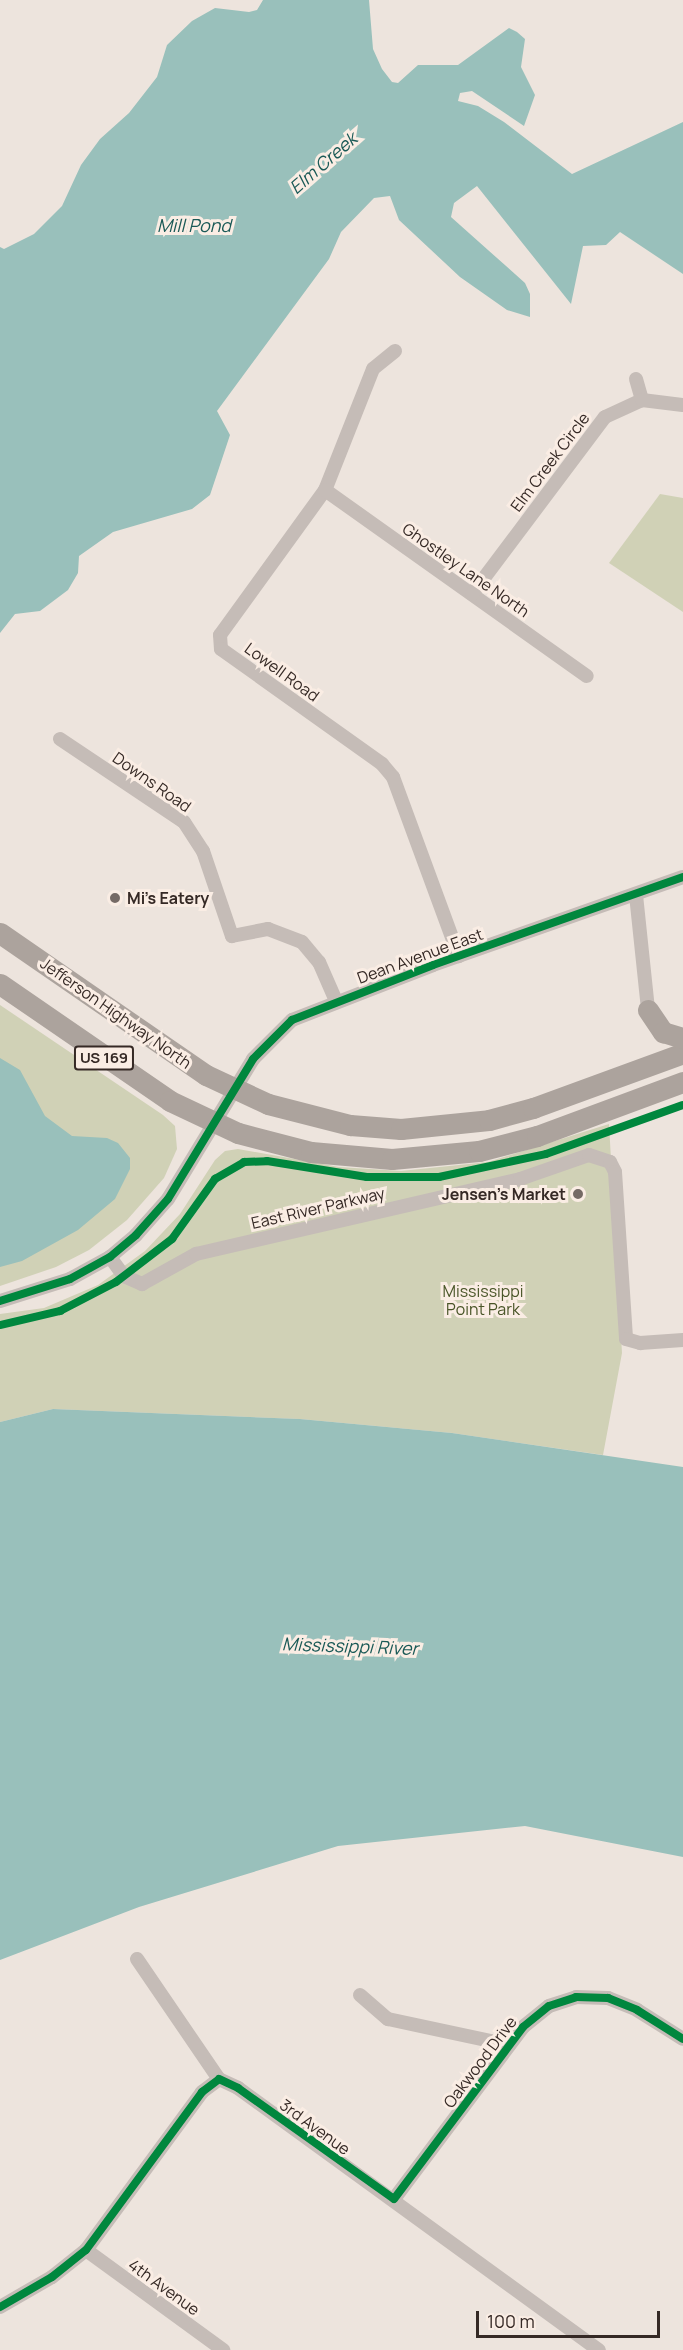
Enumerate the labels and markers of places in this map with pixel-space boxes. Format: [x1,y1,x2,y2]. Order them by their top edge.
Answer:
place label: Mi's Eatery [127,888,209,908]
marker: Mi's Eatery [108,891,122,905]
place label: Jensen's Market [442,1184,566,1204]
marker: Jensen's Market [571,1187,585,1201]

